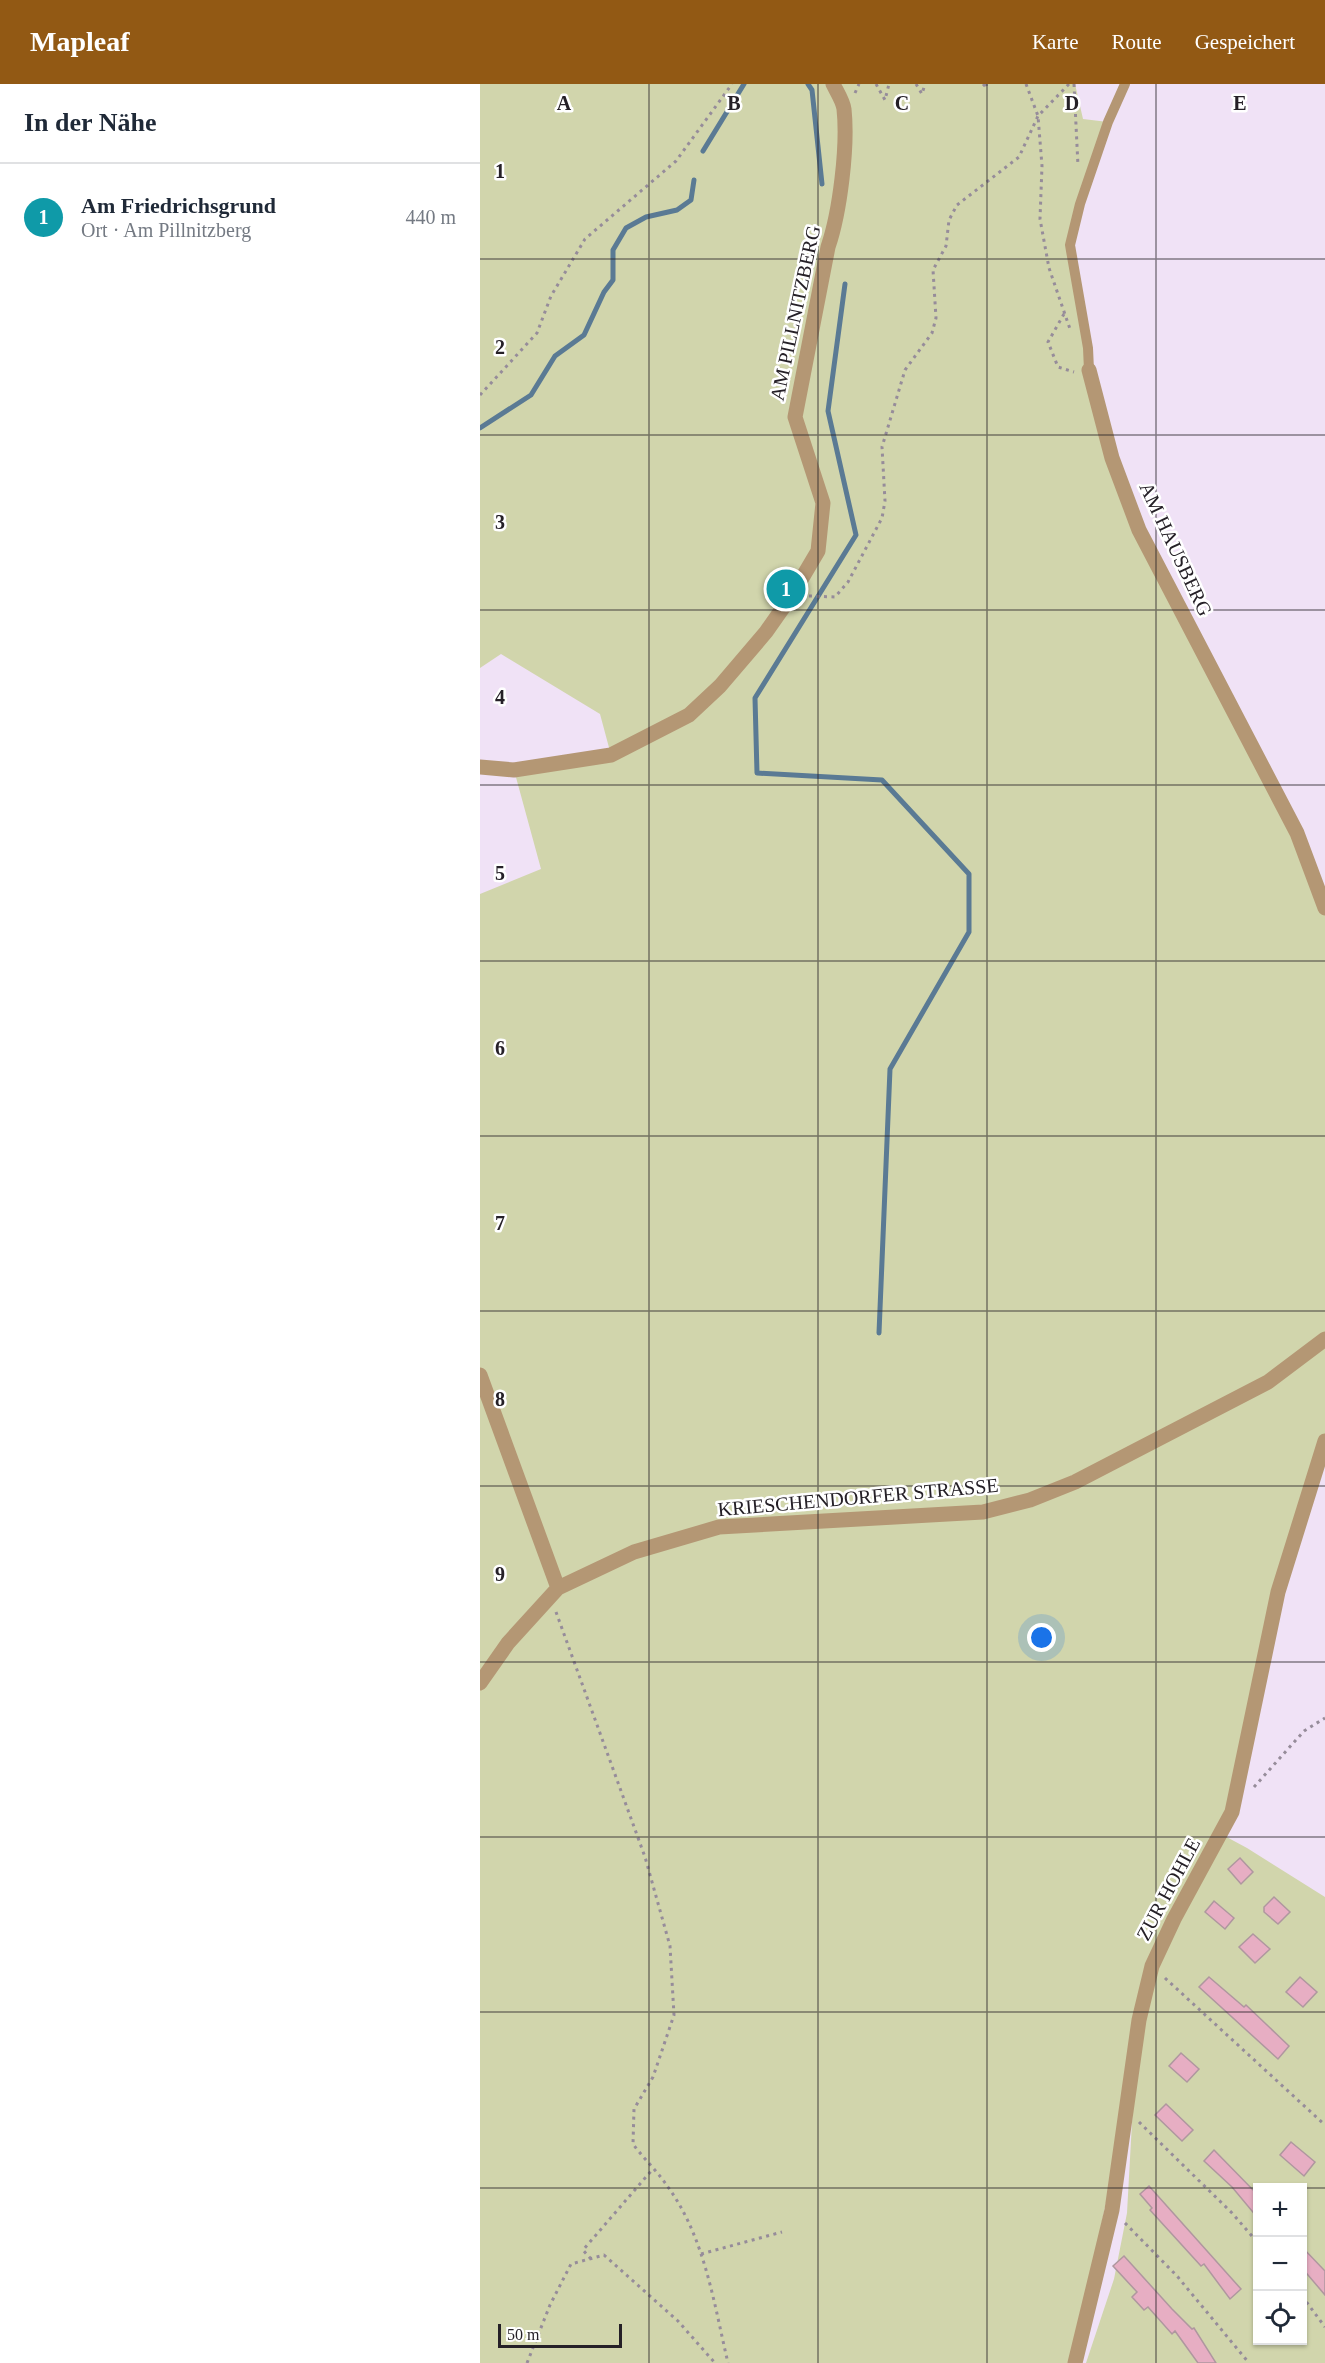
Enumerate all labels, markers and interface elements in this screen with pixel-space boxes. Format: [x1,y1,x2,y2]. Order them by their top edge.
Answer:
text: Mapleaf [30,26,130,57]
text: Karte [1032,30,1079,54]
text: Route [1112,30,1162,54]
text: Gespeichert [1195,30,1295,54]
text: A [557,92,572,114]
text: B [727,92,741,114]
text: C [895,92,909,114]
text: D [1065,92,1079,114]
text: E [1233,92,1247,114]
text: In der Nähe [24,108,156,137]
text: 1 [495,160,505,182]
text: Am Friedrichsgrund [81,193,276,218]
text: 1 [39,206,49,228]
text: 440 m [405,206,456,228]
text: Ort · Am Pillnitzberg [81,219,251,241]
street label: AM PILLNITZBERG [766,223,824,403]
text: 2 [495,336,505,358]
street label: AM HAUSBERG [1135,479,1217,619]
text: 3 [495,511,505,533]
pin: 1 [766,566,806,612]
text: 4 [495,686,505,708]
text: 5 [495,862,505,884]
text: 6 [495,1037,505,1059]
text: 7 [495,1212,505,1234]
text: 8 [495,1388,505,1410]
street label: KRIESCHENDORFER STRASSE [717,1474,999,1520]
text: 9 [495,1563,505,1585]
your location [1027,1623,1056,1652]
street label: ZUR HOHLE [1132,1834,1204,1944]
map controls [1253,2183,1307,2345]
button: + [1253,2183,1307,2237]
button: − [1253,2237,1307,2291]
button: locate [1253,2291,1307,2345]
scale bar [498,2321,622,2348]
text: 50 m [507,2326,539,2343]

